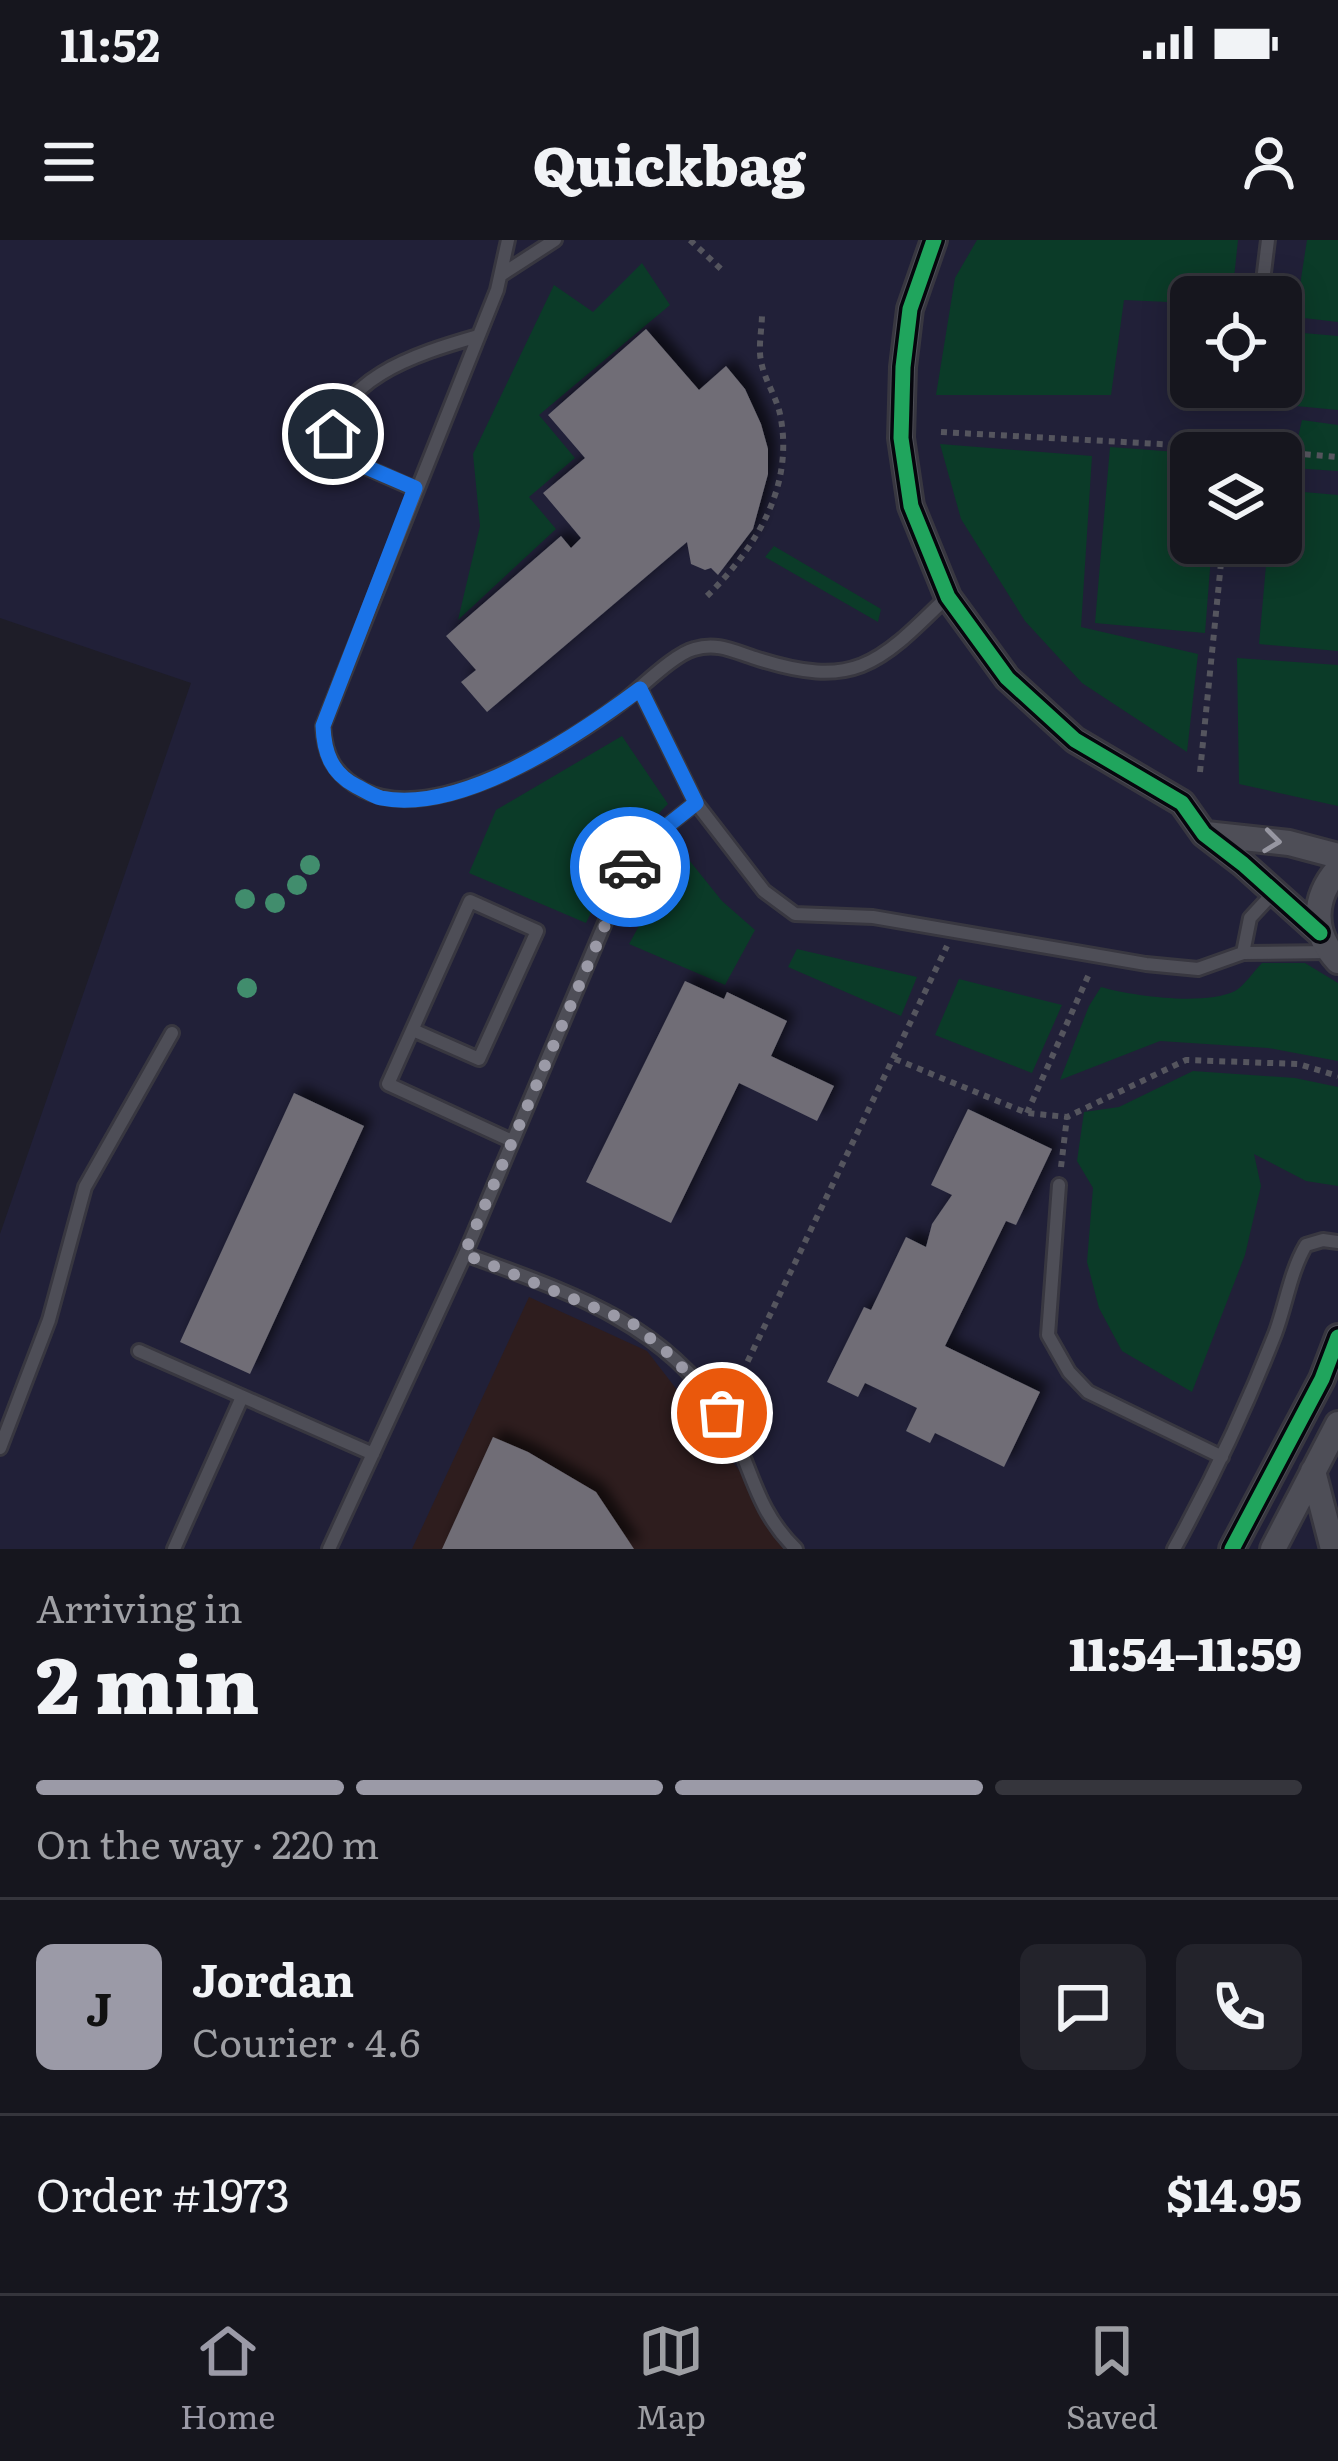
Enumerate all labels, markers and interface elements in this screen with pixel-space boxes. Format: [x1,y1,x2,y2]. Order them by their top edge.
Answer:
text: 11:52 [60,9,160,76]
text: Quickbag [532,122,806,203]
icon: menu [36,129,102,195]
icon: person [1236,129,1302,195]
map controls [1170,276,1302,564]
button: locate [1170,276,1302,408]
pin [282,383,384,485]
icon: home [300,401,366,467]
button: layers [1170,432,1302,564]
courier [570,807,690,927]
one-way arrow [1262,828,1281,854]
icon: car [597,834,663,900]
pin [671,1362,773,1464]
icon: bag [689,1380,755,1446]
text: Arriving in [36,1577,243,1635]
text: 11:54–11:59 [1069,1618,1302,1685]
text: 2 min [36,1622,259,1738]
text: On the way · 220 m [36,1813,379,1871]
text: Jordan [192,1944,354,2011]
button: chat [1020,1944,1146,2070]
button: phone [1176,1944,1302,2070]
text: J [86,1973,112,2040]
text: Courier · 4.6 [192,2011,420,2069]
text: Order #1973 [36,2159,290,2226]
text: $14.95 [1166,2159,1302,2226]
tab: Home [180,2318,275,2439]
tab: Map [636,2318,706,2439]
tab: Saved [1066,2318,1158,2439]

